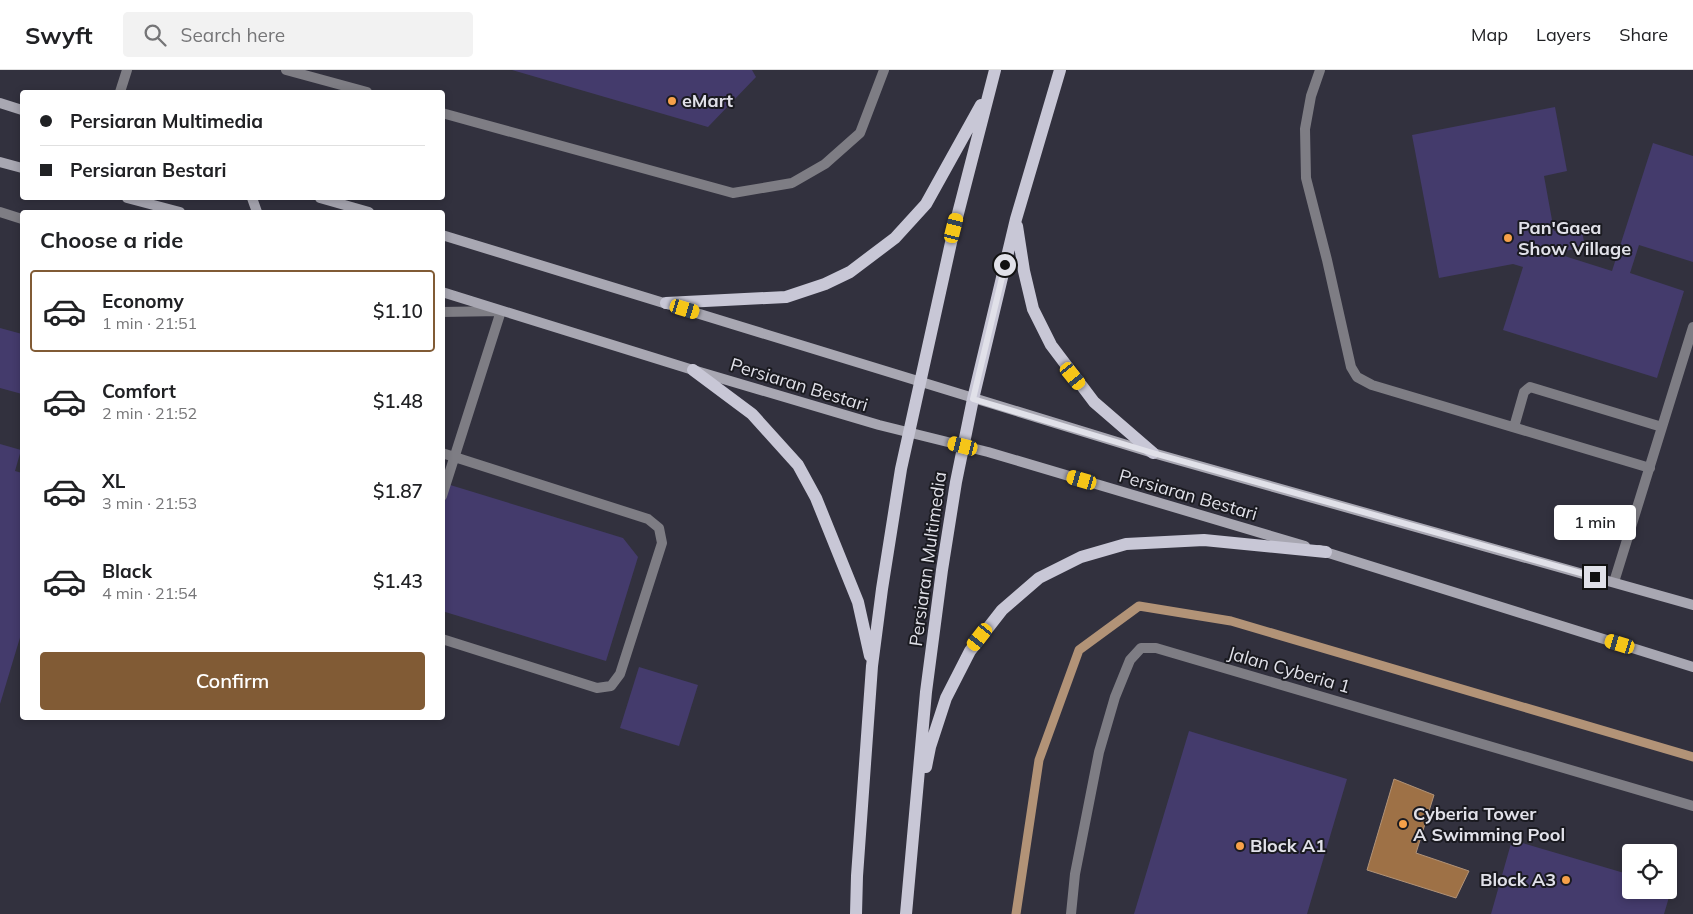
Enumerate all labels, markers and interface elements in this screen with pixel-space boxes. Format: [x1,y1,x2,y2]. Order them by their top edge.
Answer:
search box [123,12,473,57]
text: Swyft [25,20,93,50]
icon: search [141,21,169,49]
text: Search here [181,23,285,47]
text: Map [1471,23,1508,46]
text: Layers [1536,23,1591,46]
text: Share [1619,23,1668,46]
place label: eMart [682,89,733,112]
marker: eMart [666,95,678,107]
text: Persiaran Multimedia [70,109,263,133]
text: Persiaran Bestari [70,158,226,182]
car [943,212,964,244]
place label: Pan'Gaea Show Village [1518,216,1631,260]
text: Choose a ride [40,226,183,254]
marker: Pan'Gaea Show Village [1502,232,1514,244]
route start [994,254,1016,276]
icon: car [42,289,87,334]
text: Economy [102,289,184,313]
car [668,297,701,321]
text: $1.10 [373,299,423,323]
text: 1 min · 21:51 [102,313,197,333]
street label: Persiaran Bestari [727,353,871,416]
car [1057,360,1088,392]
icon: car [42,379,87,424]
text: Comfort [102,379,176,403]
text: $1.48 [373,389,423,413]
text: 2 min · 21:52 [102,403,197,423]
car [946,435,979,457]
street label: Persiaran Bestari [1116,464,1260,525]
icon: car [42,469,87,514]
text: XL [102,469,125,493]
car [1065,469,1098,491]
street label: Persiaran Multimedia [904,470,951,648]
text: $1.87 [373,479,423,503]
text: 3 min · 21:53 [102,493,197,513]
callout: 1 min [1554,504,1636,540]
text: 1 min [1574,512,1616,532]
icon: car [42,559,87,604]
text: Black [102,559,152,583]
route end [1584,566,1606,588]
text: $1.43 [373,569,423,593]
text: 4 min · 21:54 [102,583,197,603]
car [964,621,995,653]
car [1603,632,1636,656]
street label: Jalan Cyberia 1 [1225,641,1353,698]
button: Confirm [40,652,425,710]
place label: Cyberia Tower A Swimming Pool [1413,802,1565,846]
marker: Cyberia Tower A Swimming Pool [1397,818,1409,830]
place label: Block A1 [1250,834,1326,857]
marker: Block A1 [1234,840,1246,852]
map controls [1622,844,1677,899]
button: locate [1622,844,1677,899]
place label: Block A3 [1480,868,1556,891]
marker: Block A3 [1560,874,1572,886]

